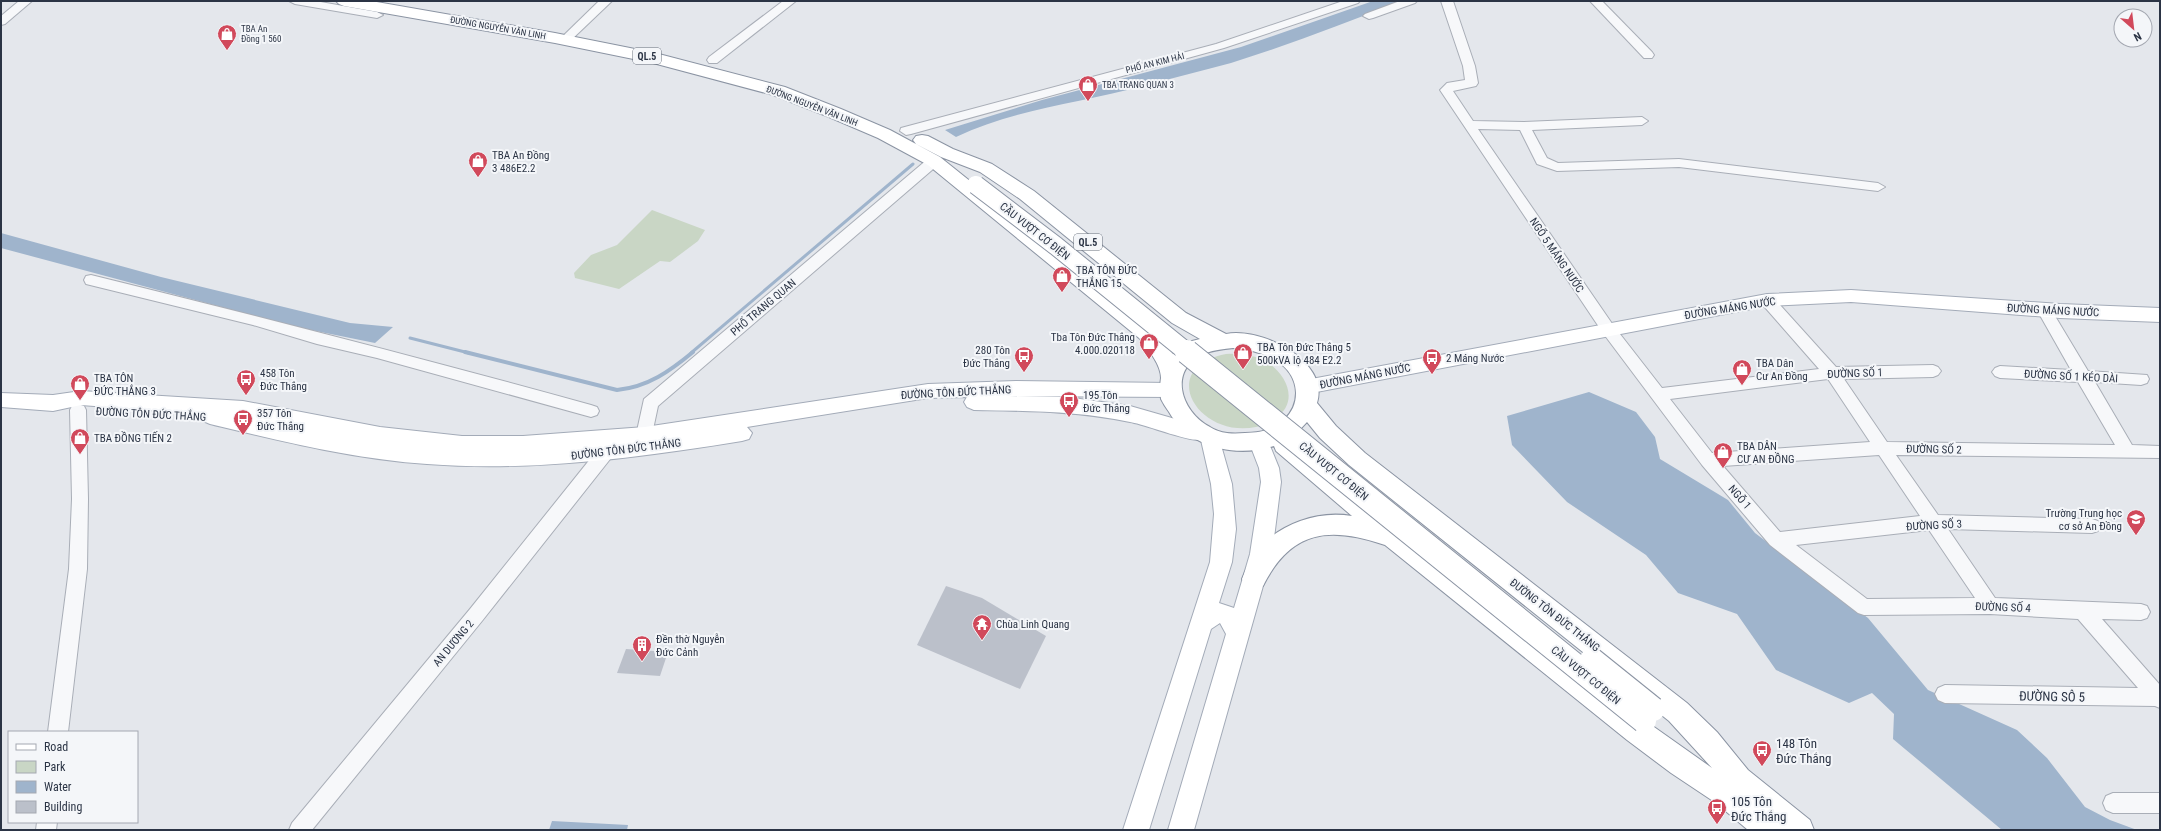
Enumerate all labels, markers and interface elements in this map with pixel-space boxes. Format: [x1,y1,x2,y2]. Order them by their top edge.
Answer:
north arrow [2113,8,2153,48]
street label: ĐƯỜNG NGUYỄN VĂN LINH [449,14,547,41]
shop icon: TBA An Đồng 1 560 [216,23,238,51]
place label: TBA An Đồng 1 560 [241,24,282,44]
text: N [2131,29,2143,44]
road number: QL.5 [633,48,661,64]
street label: PHỐ AN KIM HẢI [1124,50,1185,75]
shop icon: TBA TRANG QUAN 3 [1077,74,1099,102]
place label: TBA TRANG QUAN 3 [1102,80,1174,90]
street label: ĐƯỜNG NGUYỄN VĂN LINH [765,83,859,128]
place label: TBA An Đồng 3 486E2.2 [492,149,550,175]
shop icon: TBA An Đồng 3 486E2.2 [467,150,489,178]
street label: CẦU VƯỢT CƠ ĐIỆN [997,198,1074,263]
street label: NGÕ 5 MÁNG NƯỚC [1527,215,1586,295]
road number: QL.5 [1074,234,1102,250]
place label: TBA TÔN ĐỨC THẮNG 15 [1076,264,1137,290]
shop icon: TBA TÔN ĐỨC THẮNG 15 [1051,265,1073,293]
street label: PHỐ TRANG QUAN [727,275,799,339]
street label: ĐƯỜNG MÁNG NƯỚC [1683,295,1777,322]
street label: ĐƯỜNG MÁNG NƯỚC [2007,302,2099,319]
place label: Tba Tôn Đức Thắng 4.000.020118 [1051,331,1135,357]
shop icon: Tba Tôn Đức Thắng 4.000.020118 [1138,332,1160,360]
place label: TBA Tôn Đức Thắng 5 500kVA lộ 484 E2.2 [1257,341,1351,367]
shop icon: TBA Tôn Đức Thắng 5 500kVA lộ 484 E2.2 [1232,342,1254,370]
place label: 280 Tôn Đức Thắng [963,344,1010,370]
bus stop icon: 280 Tôn Đức Thắng [1013,345,1035,373]
bus stop icon: 2 Máng Nước [1421,347,1443,375]
place label: 2 Máng Nước [1446,352,1504,365]
place label: TBA Dân Cư An Đồng [1756,357,1808,383]
shop icon: TBA Dân Cư An Đồng [1731,358,1753,386]
street label: ĐƯỜNG MÁNG NƯỚC [1319,361,1412,392]
street label: ĐƯỜNG SỐ 1 [1827,364,1883,381]
street label: ĐƯỜNG SỐ 1 KÉO DÀI [2024,366,2118,385]
place label: 458 Tôn Đức Thắng [260,367,307,393]
bus stop icon: 458 Tôn Đức Thắng [235,368,257,396]
place label: TBA TÔN ĐỨC THẮNG 3 [94,372,156,398]
shop icon: TBA TÔN ĐỨC THẮNG 3 [69,373,91,401]
street label: ĐƯỜNG TÔN ĐỨC THẮNG [900,382,1012,402]
place label: 195 Tôn Đức Thắng [1083,389,1130,415]
bus stop icon: 195 Tôn Đức Thắng [1058,390,1080,418]
street label: ĐƯỜNG TÔN ĐỨC THẮNG [95,404,207,424]
place label: 357 Tôn Đức Thắng [257,407,304,433]
bus stop icon: 357 Tôn Đức Thắng [232,408,254,436]
shop icon: TBA ĐỒNG TIẾN 2 [69,427,91,455]
place label: TBA ĐỒNG TIẾN 2 [94,430,172,445]
street label: ĐƯỜNG TÔN ĐỨC THẮNG [570,435,682,463]
street label: CẦU VƯỢT CƠ ĐIỆN [1296,438,1372,503]
place label: TBA DÂN CƯ AN ĐỒNG [1737,440,1795,466]
shop icon: TBA DÂN CƯ AN ĐỒNG [1712,441,1734,469]
street label: ĐƯỜNG SỐ 2 [1906,441,1962,456]
street label: NGÕ 1 [1726,483,1754,512]
place label: Trường Trung học cơ sở An Đồng [2045,507,2122,533]
school or university icon: Trường Trung học cơ sở An Đồng [2125,508,2147,536]
street label: ĐƯỜNG SỐ 3 [1906,516,1962,533]
street label: ĐƯỜNG TÔN ĐỨC THẮNG [1507,575,1603,655]
street label: ĐƯỜNG SỐ 4 [1975,598,2032,615]
temple icon: Chùa Linh Quang [971,613,993,641]
street label: AN DƯƠNG 2 [430,618,477,669]
place label: Chùa Linh Quang [996,618,1070,631]
place label: Đền thờ Nguyễn Đức Cảnh [656,633,725,659]
building icon: Đền thờ Nguyễn Đức Cảnh [631,634,653,662]
street label: CẦU VƯỢT CƠ ĐIỆN [1548,642,1624,707]
street label: ĐƯỜNG SÔ 5 [2019,688,2085,705]
legend [8,731,138,823]
place label: 148 Tôn Đức Thắng [1776,736,1831,766]
bus stop icon: 148 Tôn Đức Thắng [1751,739,1773,767]
text: Road [44,740,68,754]
text: Park [44,760,66,774]
text: Water [44,780,72,794]
place label: 105 Tôn Đức Thắng [1731,794,1786,824]
bus stop icon: 105 Tôn Đức Thắng [1706,797,1728,825]
text: Building [44,800,82,814]

